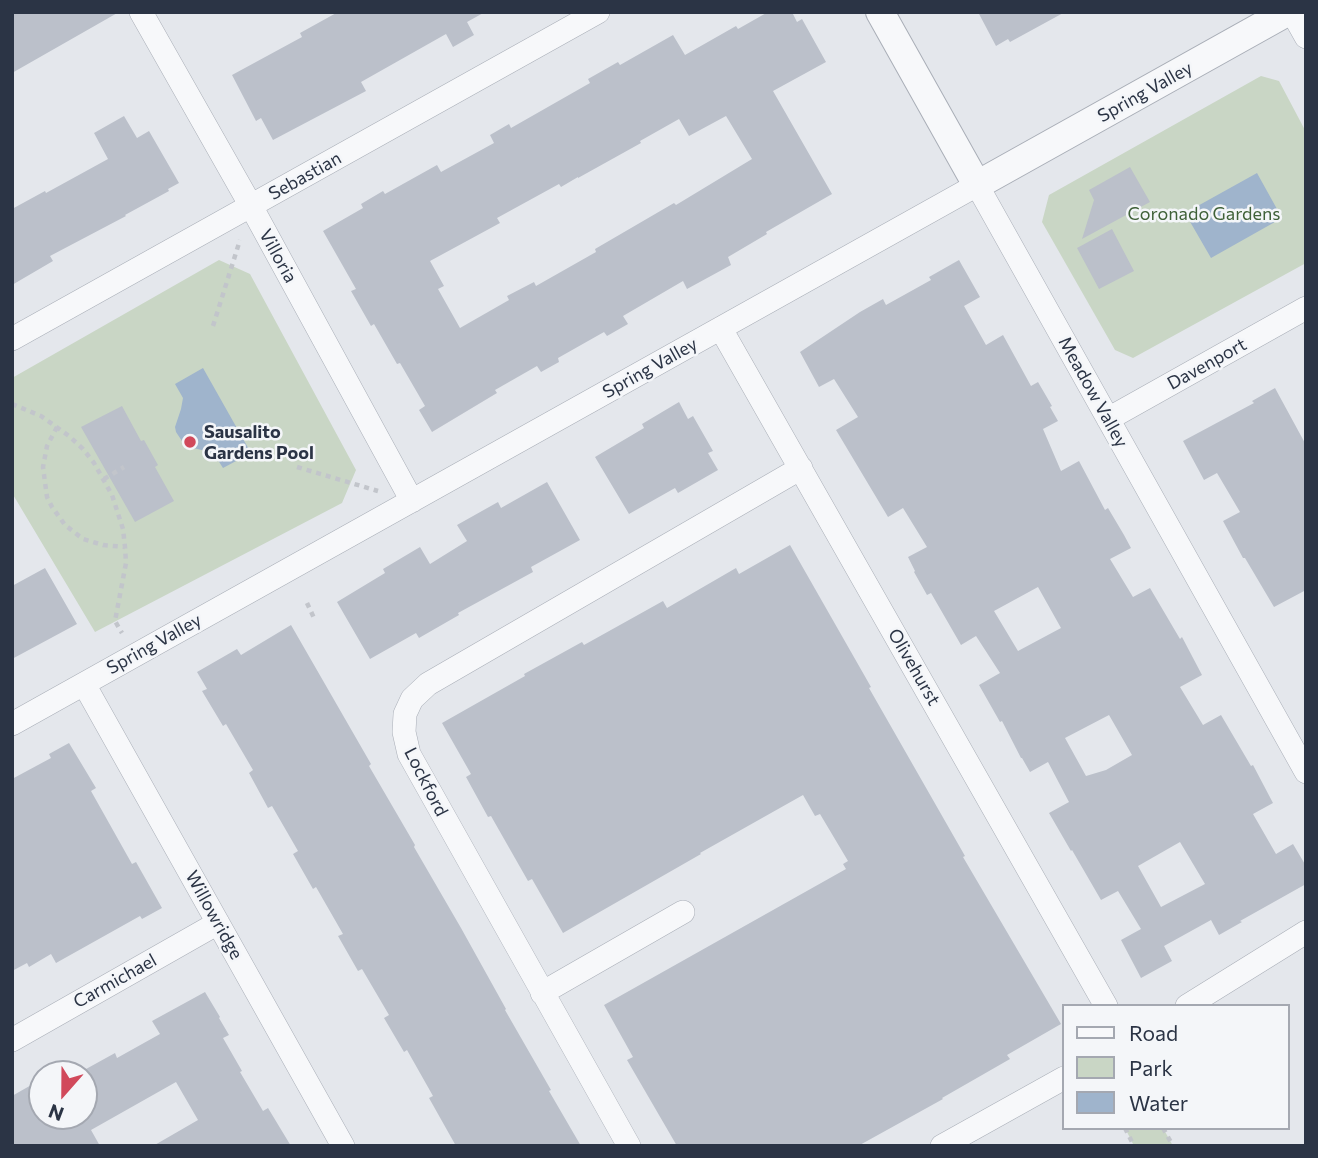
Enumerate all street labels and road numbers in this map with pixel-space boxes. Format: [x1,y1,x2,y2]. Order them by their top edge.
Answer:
street label: Spring Valley [1094,57,1196,127]
street label: Sebastian [265,147,345,205]
street label: Villoria [254,225,302,287]
street label: Spring Valley [599,333,701,403]
street label: Meadow Valley [1054,333,1132,451]
street label: Davenport [1164,333,1250,395]
street label: Spring Valley [103,609,205,679]
street label: Olivehurst [883,625,945,709]
street label: Lockford [399,744,453,820]
street label: Willowridge [181,867,247,963]
street label: Carmichael [70,949,160,1013]

